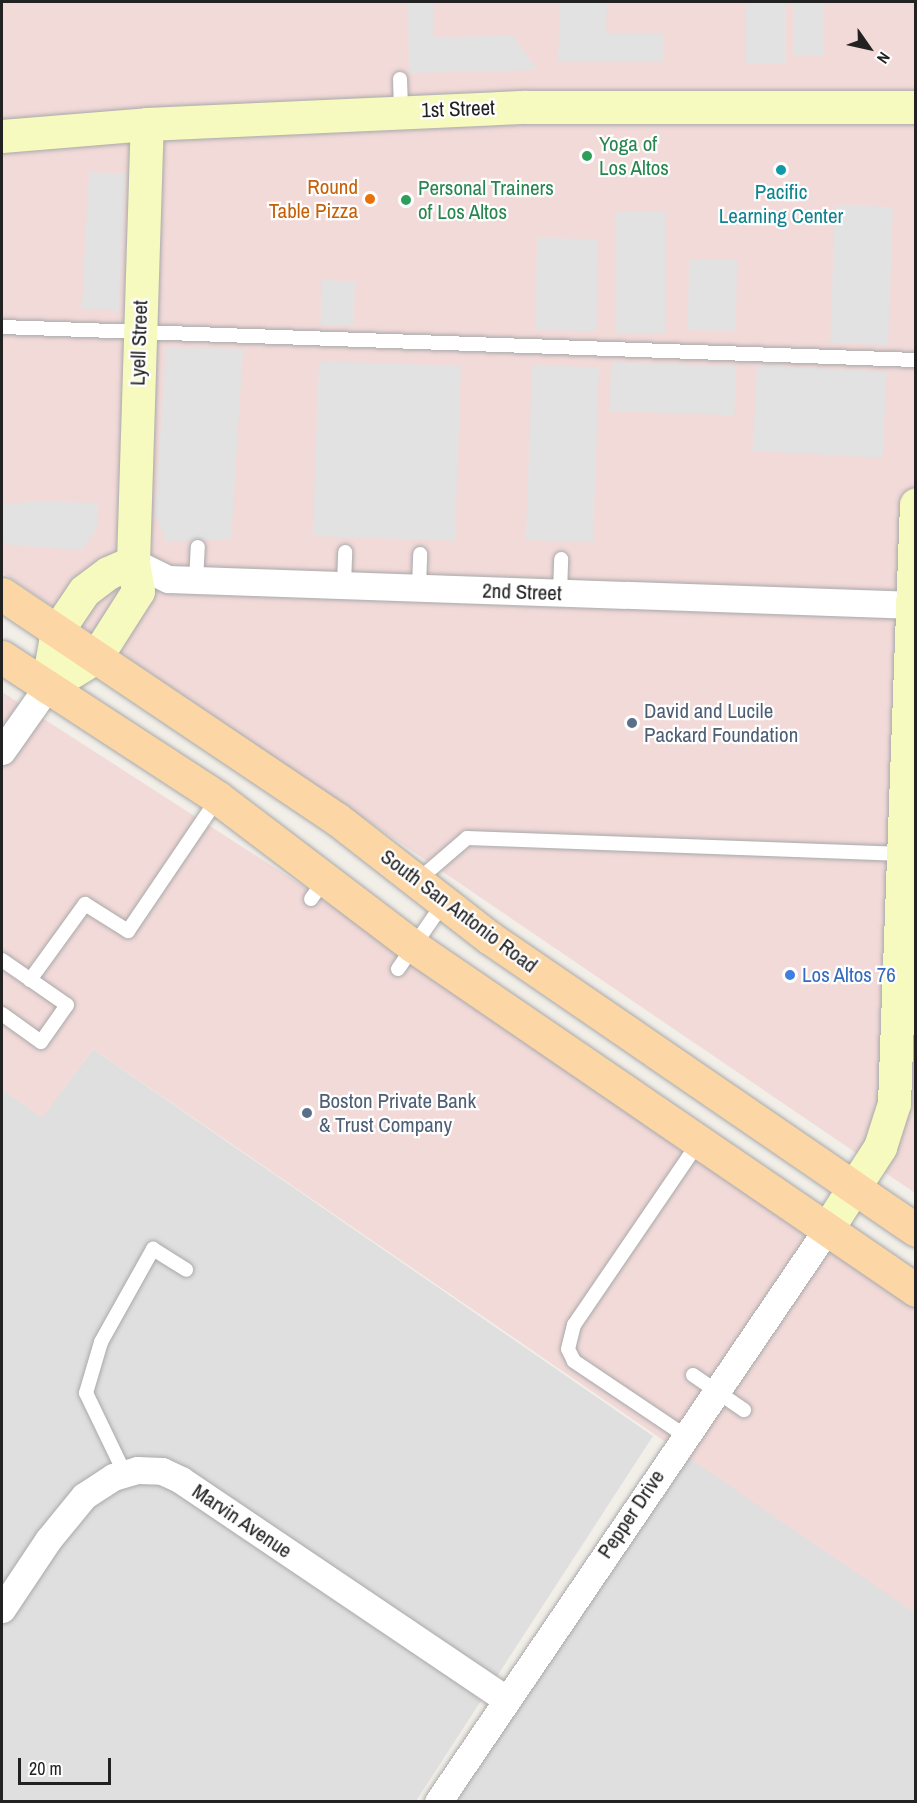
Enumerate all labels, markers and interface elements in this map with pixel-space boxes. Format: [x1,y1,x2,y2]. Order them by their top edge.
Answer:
north arrow [839,18,899,78]
text: N [872,48,896,68]
street label: 1st Street [421,95,495,123]
place label: Yoga of Los Altos [599,131,670,181]
marker: Yoga of Los Altos [580,149,594,163]
marker: Pacific Learning Center [774,163,788,177]
place label: Round Table Pizza [269,174,358,224]
place label: Personal Trainers of Los Altos [418,175,554,225]
place label: Pacific Learning Center [719,179,843,229]
marker: Round Table Pizza [363,192,377,206]
marker: Personal Trainers of Los Altos [399,193,413,207]
street label: Lyell Street [125,300,153,386]
street label: 2nd Street [482,578,562,606]
place label: David and Lucile Packard Foundation [644,698,798,748]
marker: David and Lucile Packard Foundation [625,716,639,730]
street label: South San Antonio Road [375,844,543,978]
place label: Los Altos 76 [802,962,897,988]
marker: Los Altos 76 [783,968,797,982]
place label: Boston Private Bank & Trust Company [319,1088,476,1138]
marker: Boston Private Bank & Trust Company [300,1106,314,1120]
street label: Pepper Drive [592,1465,670,1563]
street label: Marvin Avenue [187,1478,297,1564]
scale bar [21,1746,114,1784]
text: 20 m [29,1756,62,1781]

